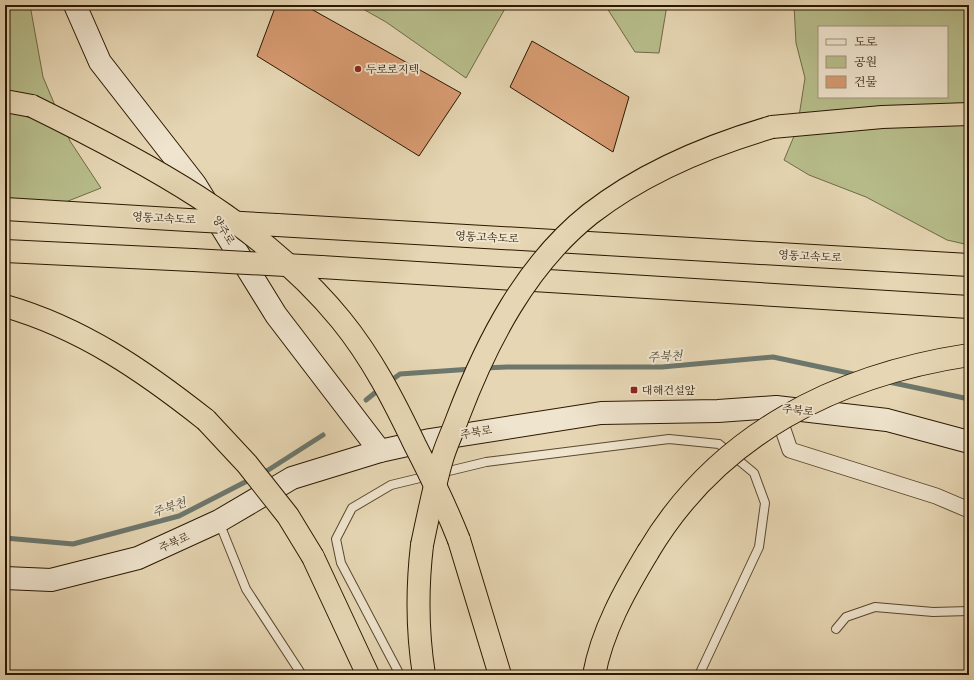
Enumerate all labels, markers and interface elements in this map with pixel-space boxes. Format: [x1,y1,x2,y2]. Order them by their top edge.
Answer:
legend [818,26,948,98]
text: 도로 [854,34,878,49]
text: 공원 [854,54,877,69]
place label: 두로로지텍 [366,62,419,76]
marker: 두로로지텍 [353,64,363,74]
text: 건물 [854,74,878,89]
street label: 영동고속도로 [132,209,197,227]
street label: 양주로 [210,213,238,248]
street label: 영동고속도로 [455,228,520,246]
street label: 영동고속도로 [778,247,843,265]
water label: 주북천 [647,348,684,364]
place label: 대해건설앞 [642,383,696,397]
marker: 대해건설앞 [629,385,639,395]
street label: 주북로 [781,401,815,419]
street label: 주북로 [459,422,493,442]
water label: 주북천 [150,494,189,520]
street label: 주북로 [157,529,192,555]

